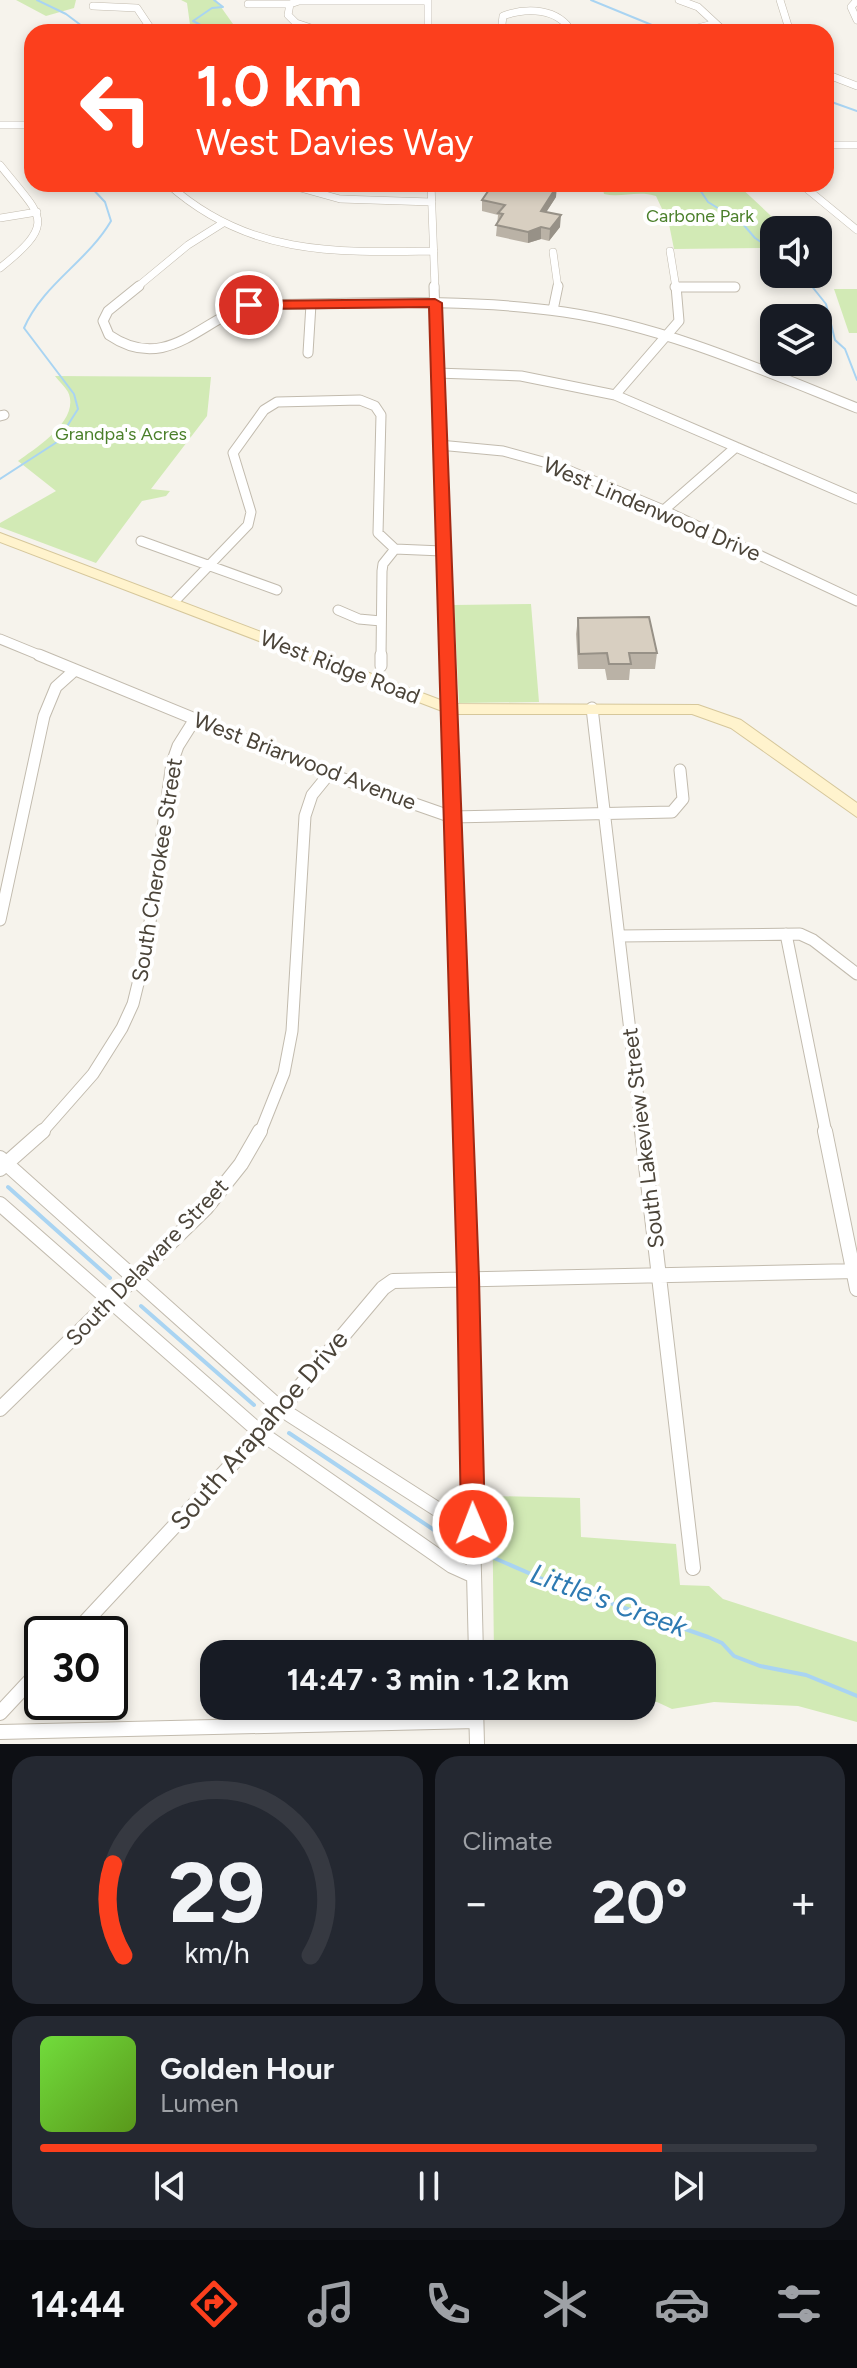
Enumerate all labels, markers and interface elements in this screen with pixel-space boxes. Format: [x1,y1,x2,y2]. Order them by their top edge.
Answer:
text: 1.0 km [196,53,362,120]
icon: left [64,56,168,160]
text: West Davies Way [196,121,473,164]
park label: Carbone Park [646,205,754,227]
map controls [760,216,832,376]
button: sound [760,216,832,288]
pin [215,271,283,339]
icon: arrive [227,283,271,327]
button: layers [760,304,832,376]
park label: Grandpa's Acres [55,423,187,445]
street label: West Lindenwood Drive [539,451,765,567]
street label: West Ridge Road [256,624,424,710]
street label: West Briarwood Avenue [190,706,420,816]
street label: South Cherokee Street [126,756,188,984]
street label: South Lakeview Street [616,1026,670,1250]
street label: South Delaware Street [60,1173,234,1351]
street label: South Arapahoe Drive [163,1323,355,1537]
position arrow [431,1482,515,1566]
water label: Little's Creek [526,1556,693,1644]
speed limit sign: 30 [24,1616,128,1720]
text: 14:47 · 3 min · 1.2 km [287,1661,569,1698]
text: Climate [463,1825,552,1857]
text: 29 [169,1843,265,1943]
text: 20° [592,1866,688,1938]
text: − [463,1876,490,1929]
text: + [790,1876,817,1929]
text: km/h [185,1936,250,1970]
text: Golden Hour [160,2050,334,2087]
text: Lumen [160,2087,239,2119]
icon: previous [148,2164,192,2208]
icon: pause [407,2164,451,2208]
icon: next [666,2164,710,2208]
icon: directions [186,2276,242,2332]
icon: music [303,2276,359,2332]
icon: phone [420,2276,476,2332]
icon: climate [537,2276,593,2332]
icon: car [654,2276,710,2332]
icon: filters [771,2276,827,2332]
text: 14:44 [30,2283,125,2326]

